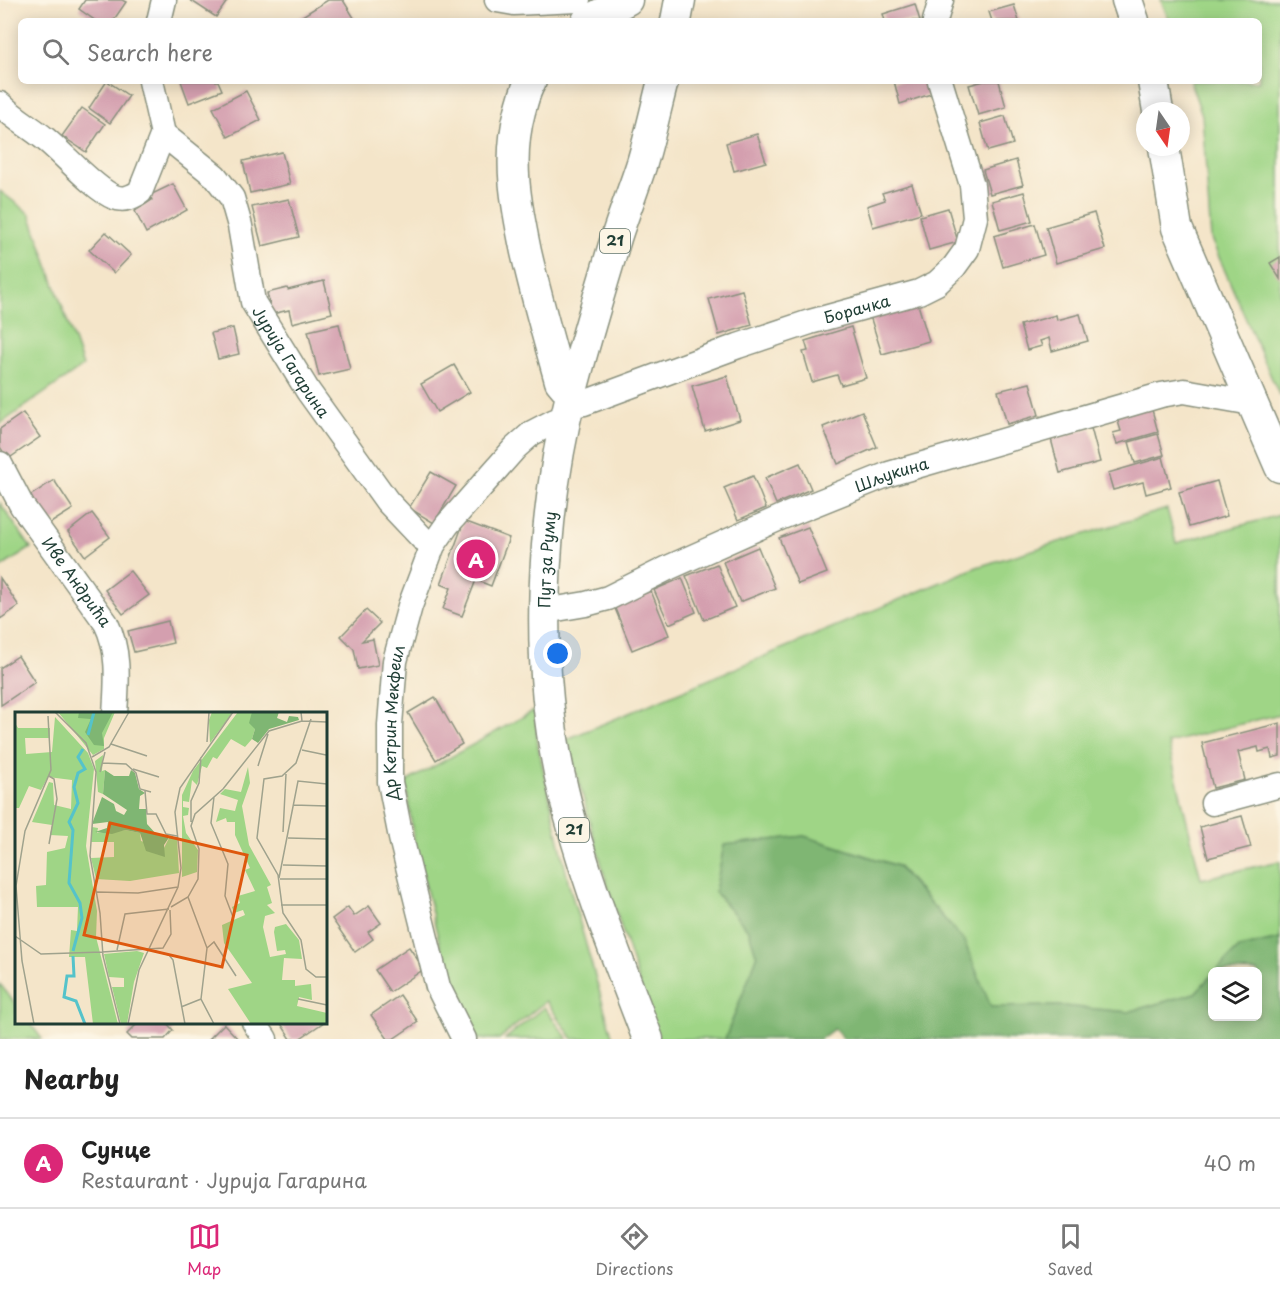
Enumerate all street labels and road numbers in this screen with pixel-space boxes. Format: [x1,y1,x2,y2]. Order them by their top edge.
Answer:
road number: 21 [600,229,630,253]
street label: Борачка [821,288,893,329]
street label: Јурија Гагарина [247,301,336,422]
street label: Шљукина [851,450,931,498]
street label: Пут за Руму [531,510,561,608]
street label: Иве Андрића [37,531,118,631]
street label: Др Кетрин Мекфеил [377,642,410,804]
road number: 21 [559,818,589,842]

